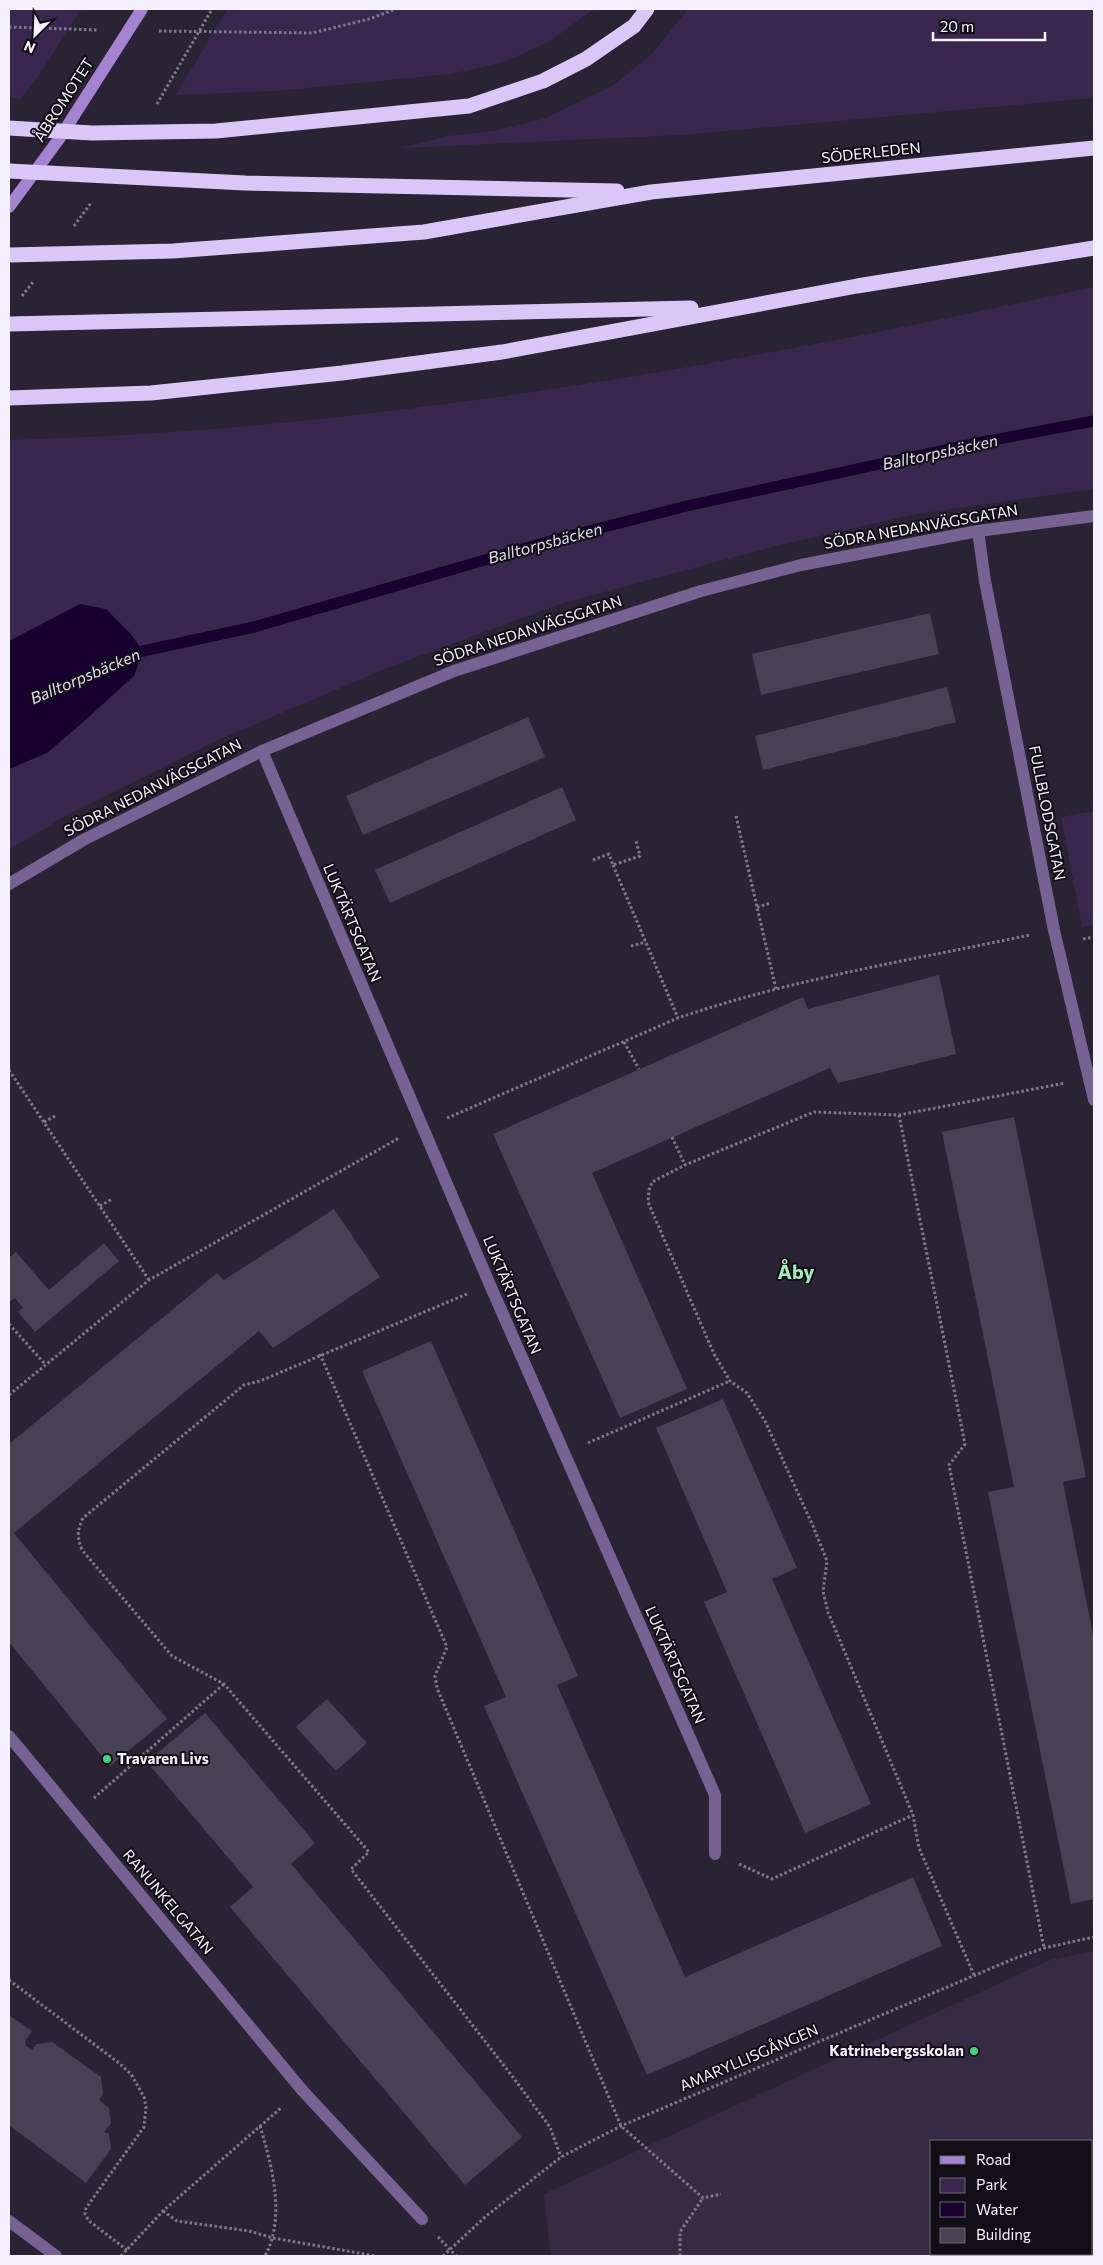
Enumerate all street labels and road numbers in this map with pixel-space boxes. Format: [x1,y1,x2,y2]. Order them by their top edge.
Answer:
street label: ÅBROMOTET [29,54,97,145]
street label: SÖDERLEDEN [820,138,921,166]
street label: SÖDRA NEDANVÄGSGATAN [822,500,1019,552]
street label: SÖDRA NEDANVÄGSGATAN [431,591,624,669]
street label: SÖDRA NEDANVÄGSGATAN [61,734,244,840]
street label: FULLBLODSGATAN [1026,744,1070,882]
street label: LUKTÄRTSGATAN [320,861,386,984]
street label: LUKTÄRTSGATAN [480,1233,546,1356]
street label: LUKTÄRTSGATAN [642,1603,710,1726]
street label: RANUNKELGATAN [120,1845,218,1957]
street label: AMARYLLISGÅNGEN [676,2019,820,2094]

